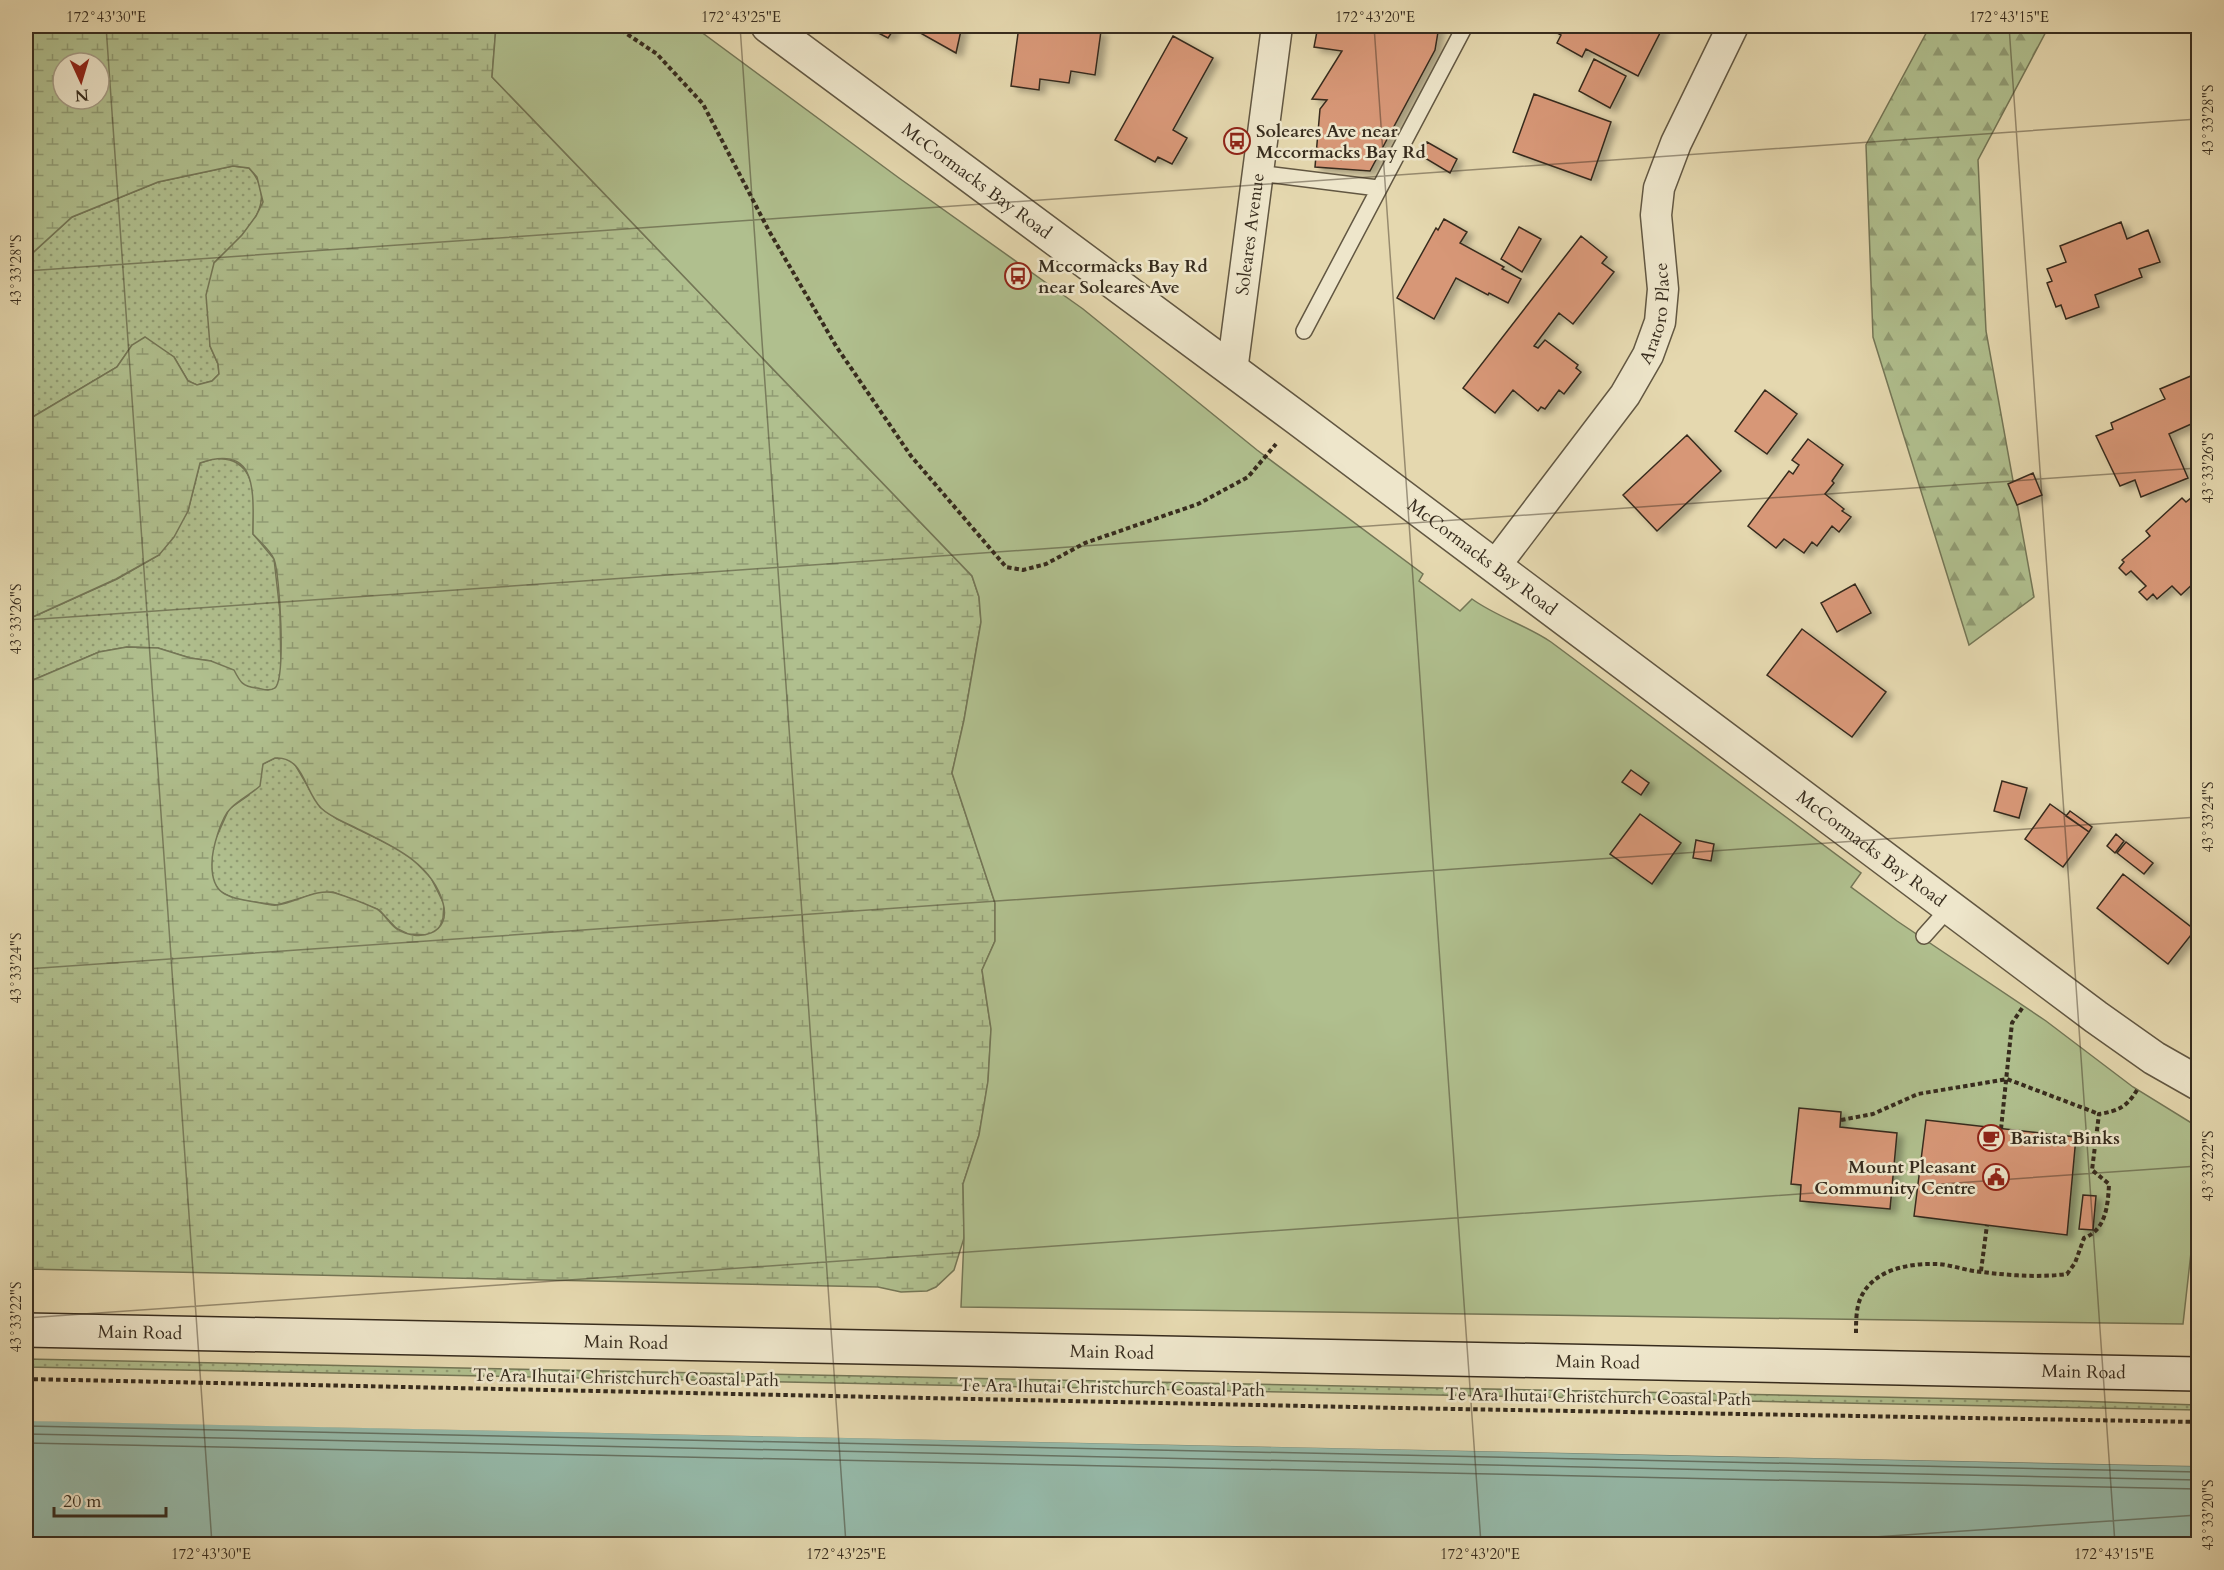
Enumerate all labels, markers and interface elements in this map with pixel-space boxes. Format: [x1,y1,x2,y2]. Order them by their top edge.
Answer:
text: 172°43'30"E [66,7,146,27]
text: 172°43'25"E [701,7,781,27]
text: 172°43'20"E [1335,7,1415,27]
text: 172°43'15"E [1969,7,2049,27]
north arrow [51,51,111,111]
text: N [74,84,90,106]
text: 43°33'28"S [2198,85,2218,155]
street label: McCormacks Bay Road [897,117,1057,245]
place label: Soleares Ave near Mccormacks Bay Rd [1256,119,1427,165]
bus stop icon: Soleares Ave near Mccormacks Bay Rd [1222,126,1252,156]
street label: Soleares Avenue [1229,171,1270,297]
text: 43°33'28"S [6,235,26,305]
place label: Mccormacks Bay Rd near Soleares Ave [1038,254,1209,300]
bus stop icon: Mccormacks Bay Rd near Soleares Ave [1003,261,1033,291]
street label: Aratoro Place [1633,262,1676,369]
text: 43°33'26"S [2198,433,2218,503]
street label: McCormacks Bay Road [1402,493,1563,621]
text: 43°33'26"S [6,584,26,654]
text: 43°33'24"S [2198,782,2218,852]
street label: McCormacks Bay Road [1791,784,1951,913]
text: 43°33'24"S [6,933,26,1003]
cafe icon: Barista Binks [1976,1123,2006,1153]
place label: Barista Binks [2010,1126,2120,1151]
text: 43°33'22"S [2198,1131,2218,1201]
place label: Mount Pleasant Community Centre [1814,1155,1977,1201]
public building icon: Mount Pleasant Community Centre [1981,1162,2011,1192]
text: 43°33'22"S [6,1282,26,1352]
street label: Main Road [97,1319,183,1346]
street label: Main Road [583,1329,669,1356]
street label: Main Road [1069,1339,1155,1365]
street label: Main Road [1555,1348,1641,1375]
street label: Main Road [2041,1358,2126,1385]
street label: Te Ara Ihutai Christchurch Coastal Path [473,1363,779,1393]
street label: Te Ara Ihutai Christchurch Coastal Path [959,1373,1265,1403]
street label: Te Ara Ihutai Christchurch Coastal Path [1445,1382,1751,1412]
scale bar [54,1480,166,1518]
text: 43°33'20"S [2198,1480,2218,1550]
text: 20 m [63,1489,102,1514]
text: 172°43'30"E [171,1544,251,1564]
text: 172°43'25"E [806,1544,886,1564]
text: 172°43'20"E [1440,1544,1520,1564]
text: 172°43'15"E [2074,1544,2154,1564]

